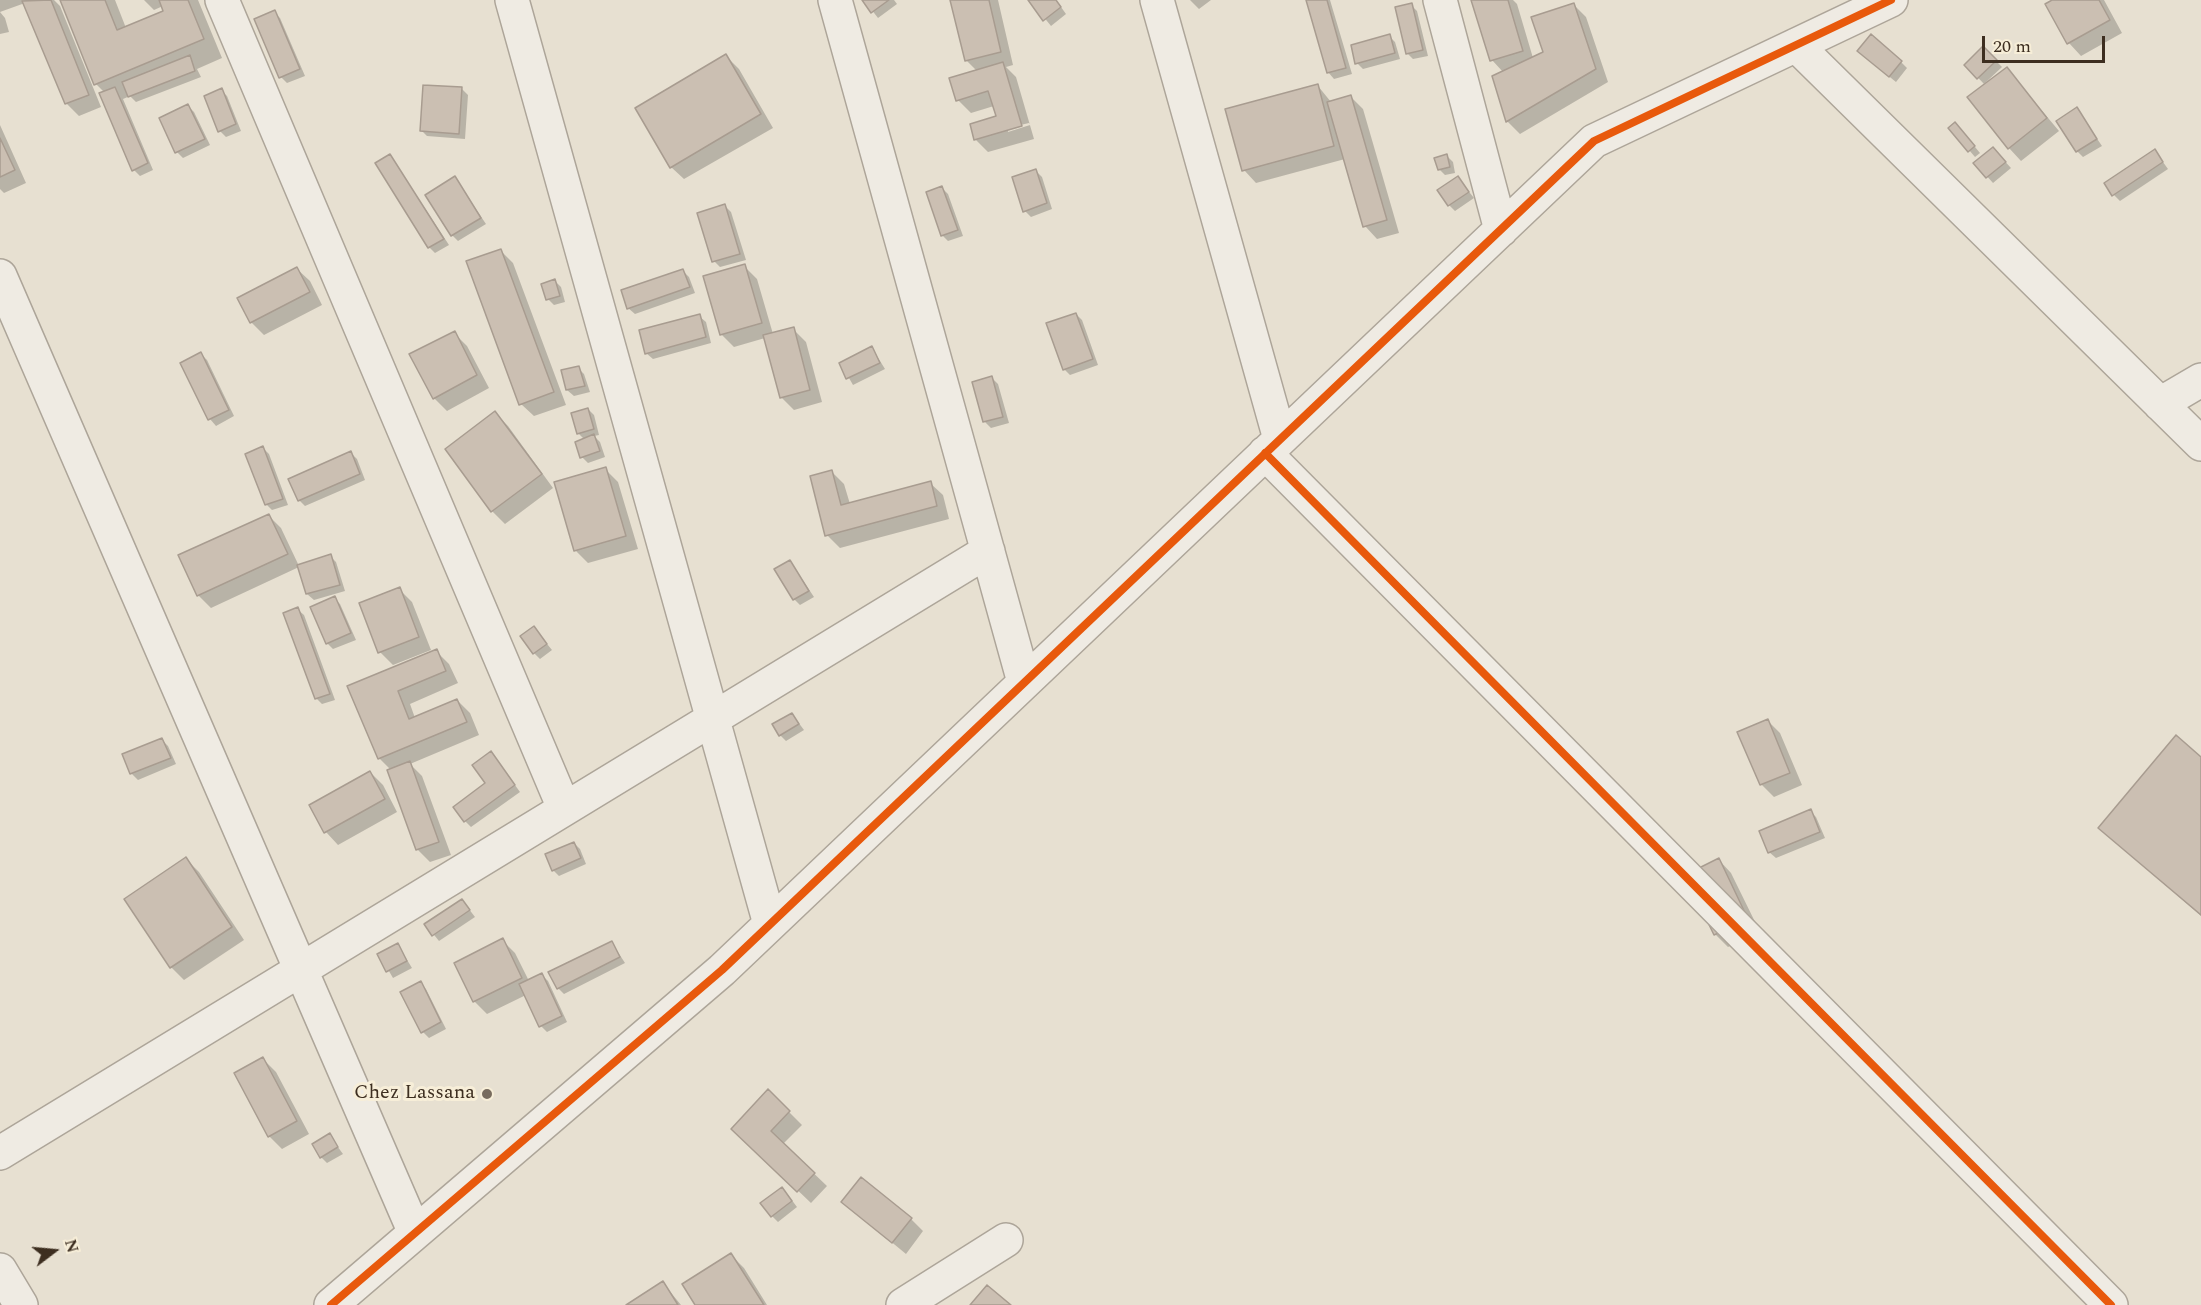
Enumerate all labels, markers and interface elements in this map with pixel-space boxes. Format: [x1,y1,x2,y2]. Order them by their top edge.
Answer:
scale bar [1985,24,2108,62]
text: 20 m [1993,33,2031,60]
place label: Chez Lassana [354,1082,475,1106]
marker: Chez Lassana [480,1087,494,1101]
north arrow [24,1221,84,1281]
text: N [58,1236,85,1256]

